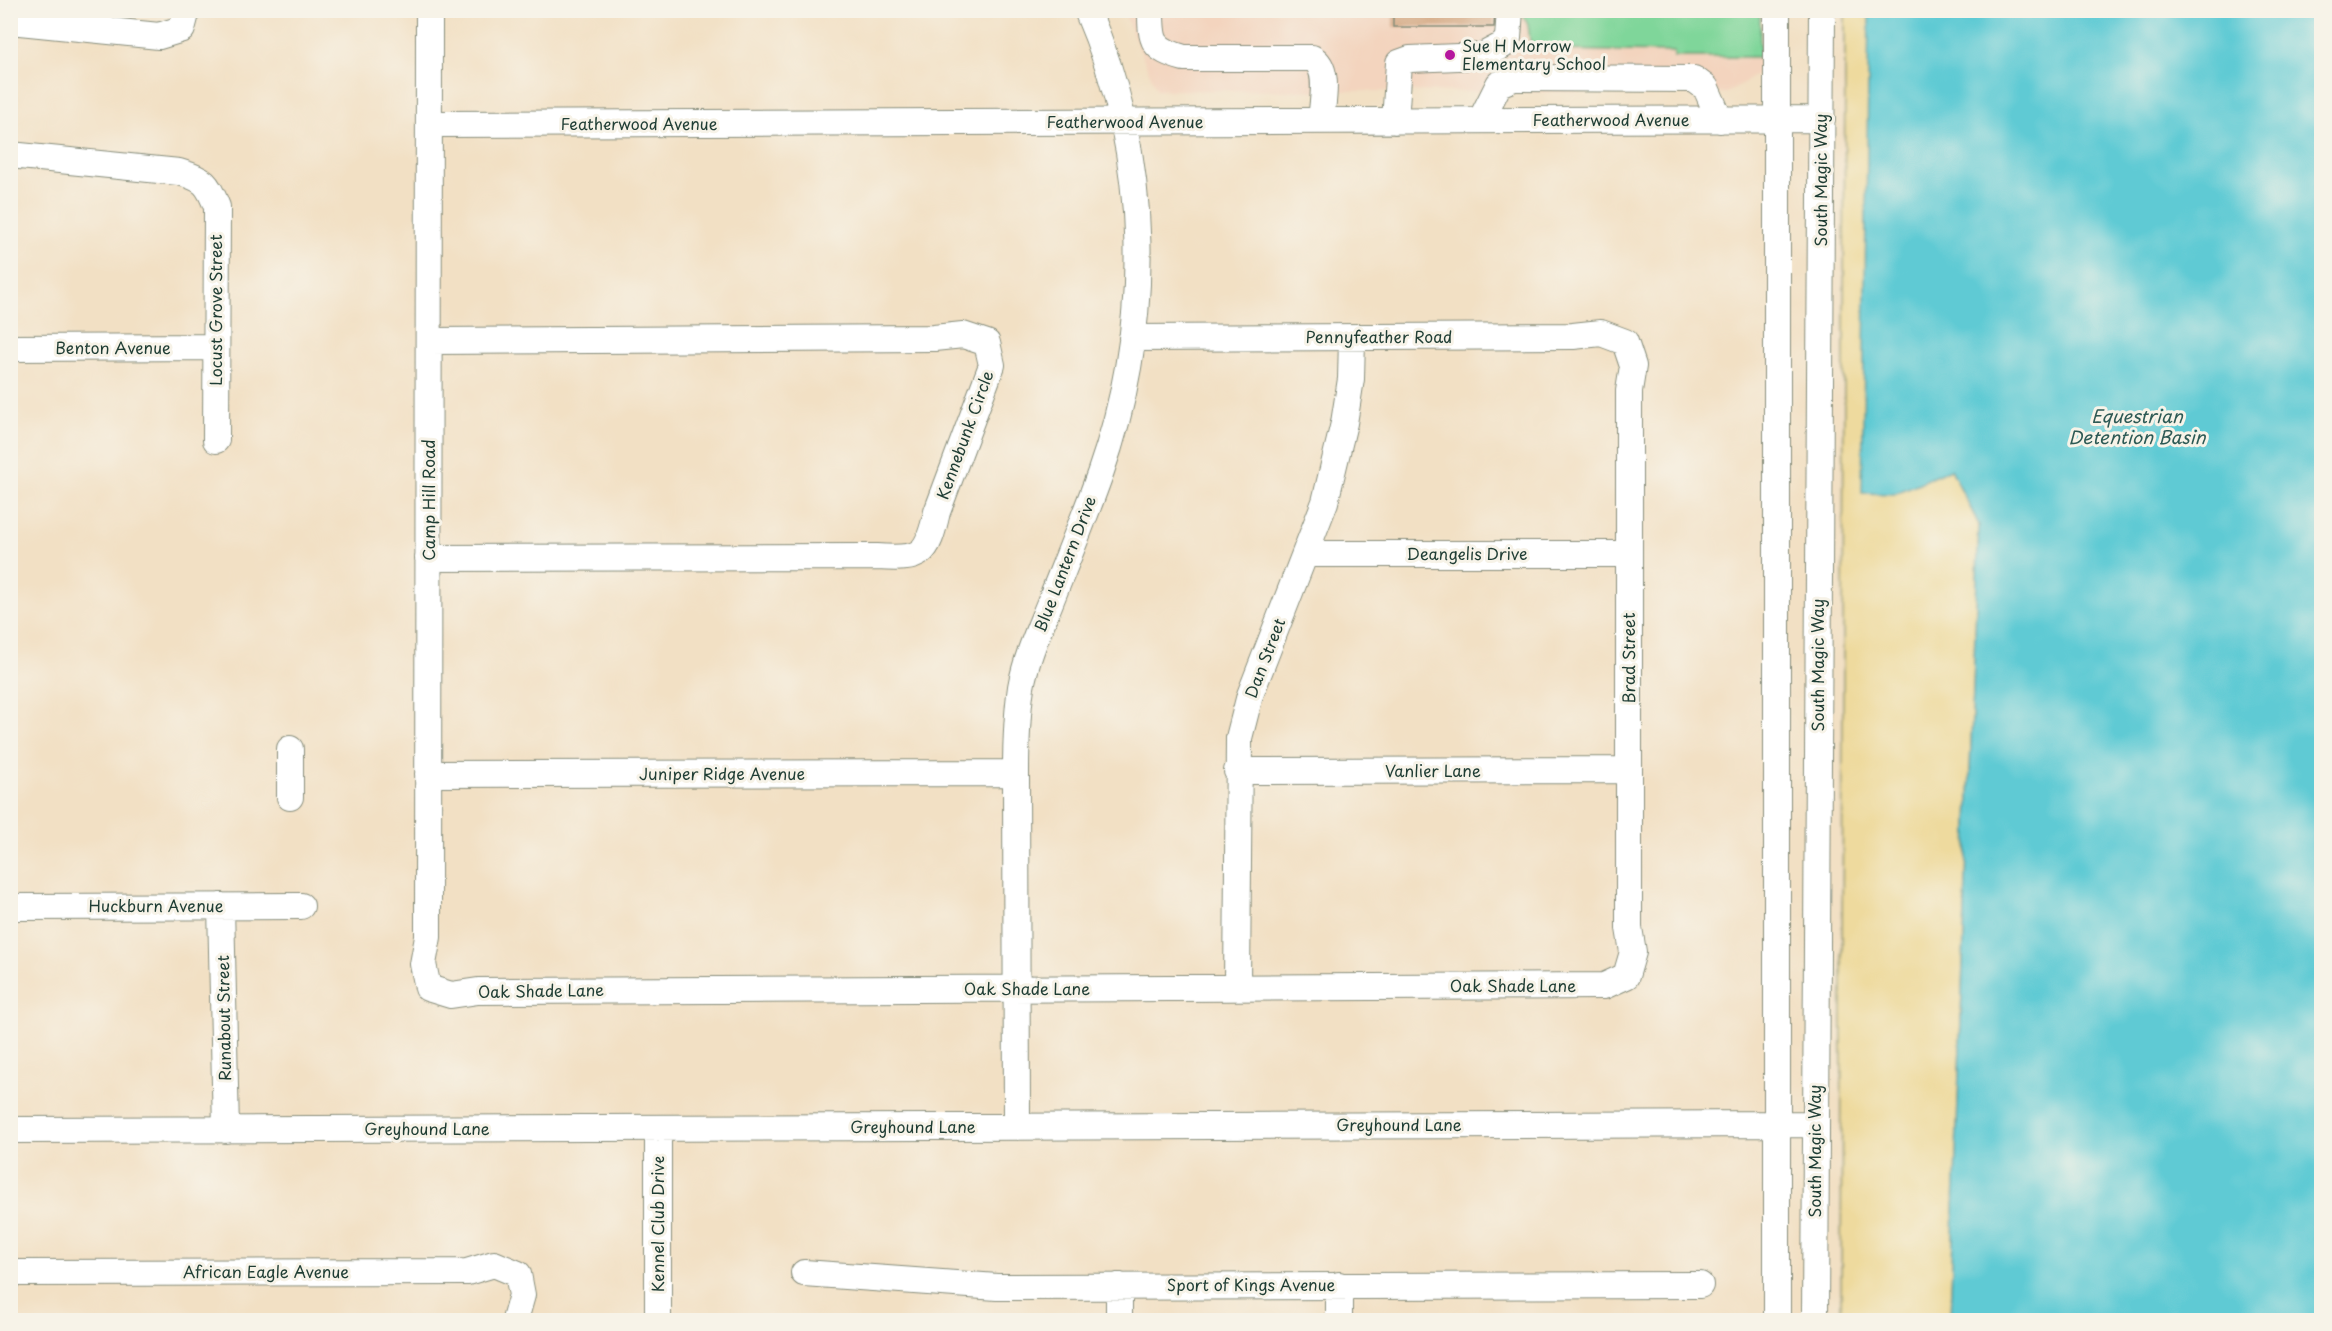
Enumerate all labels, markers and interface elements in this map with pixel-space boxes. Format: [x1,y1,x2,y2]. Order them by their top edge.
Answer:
place label: Sue H Morrow Elementary School [1462,33,1606,75]
marker: Sue H Morrow Elementary School [1443,48,1457,62]
street label: Featherwood Avenue [1533,107,1690,131]
street label: Featherwood Avenue [1047,109,1204,133]
street label: Featherwood Avenue [561,111,718,135]
street label: South Magic Way [1808,114,1832,246]
street label: Locust Grove Street [203,234,227,386]
street label: Pennyfeather Road [1306,324,1452,348]
street label: Benton Avenue [55,335,171,359]
street label: Kennebunk Circle [930,367,999,502]
water label: Equestrian Detention Basin [2068,402,2207,450]
street label: Camp Hill Road [416,439,440,561]
street label: Blue Lantern Drive [1027,492,1101,635]
street label: Deangelis Drive [1407,541,1527,565]
street label: South Magic Way [1805,599,1829,731]
street label: Brad Street [1616,612,1640,704]
street label: Dan Street [1238,614,1290,701]
street label: Vanlier Lane [1385,758,1481,782]
street label: Juniper Ridge Avenue [639,761,805,785]
street label: Huckburn Avenue [89,893,224,917]
street label: Runabout Street [210,954,236,1081]
street label: Oak Shade Lane [1450,973,1576,997]
street label: Oak Shade Lane [964,976,1090,1000]
street label: Oak Shade Lane [478,977,604,1003]
street label: South Magic Way [1802,1085,1826,1217]
street label: Greyhound Lane [1336,1112,1462,1136]
street label: Greyhound Lane [850,1114,976,1138]
street label: Greyhound Lane [364,1116,490,1140]
street label: Kennel Club Drive [645,1156,669,1292]
street label: African Eagle Avenue [183,1259,349,1283]
street label: Sport of Kings Avenue [1167,1272,1335,1296]

